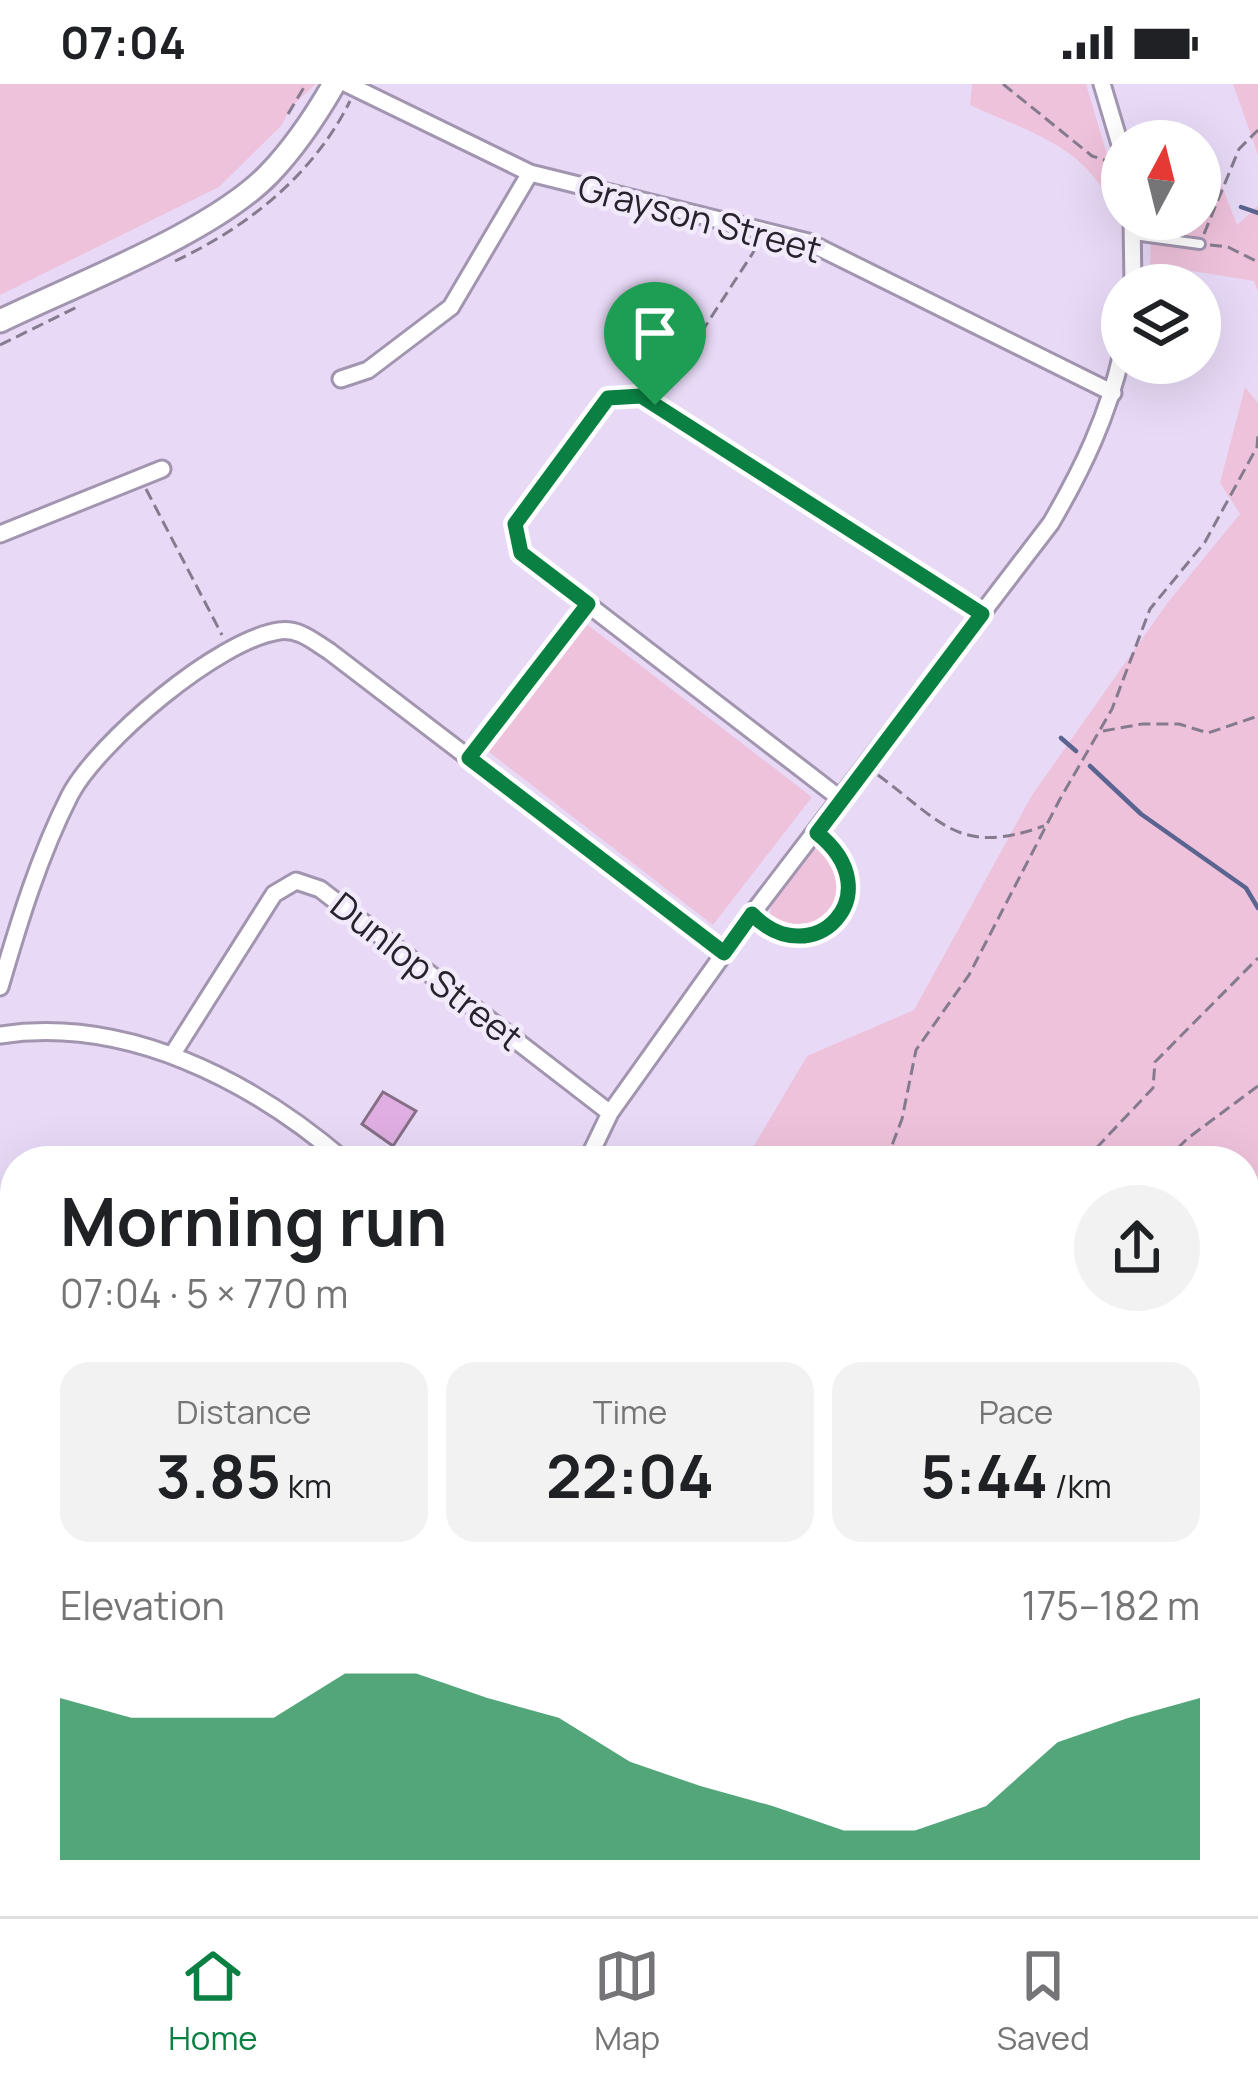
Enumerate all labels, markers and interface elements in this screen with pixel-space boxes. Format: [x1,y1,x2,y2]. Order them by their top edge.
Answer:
text: 07:04 [60,11,186,73]
north arrow [1101,120,1221,240]
map controls [1101,120,1221,384]
street label: Grayson Street [573,162,827,274]
button: layers [1101,264,1221,384]
pin [604,282,706,405]
icon: arrive [622,300,688,366]
street label: Dunlop Street [321,881,533,1061]
text: Morning run [60,1176,447,1266]
button: share [1074,1185,1200,1311]
text: 07:04 · 5 × 770 m [60,1266,348,1320]
text: Distance [176,1389,312,1434]
text: Time [593,1389,667,1434]
text: Pace [979,1389,1053,1434]
text: 3.85 [156,1434,281,1516]
text: 22:04 [546,1434,714,1516]
text: 5:44 [920,1434,1048,1516]
text: km [281,1463,332,1508]
text: /km [1048,1463,1112,1508]
text: Elevation [60,1578,225,1632]
text: 175–182 m [1021,1578,1200,1632]
tab: Home [168,1943,258,2060]
tab: Map [594,1943,660,2060]
tab: Saved [997,1943,1090,2060]

